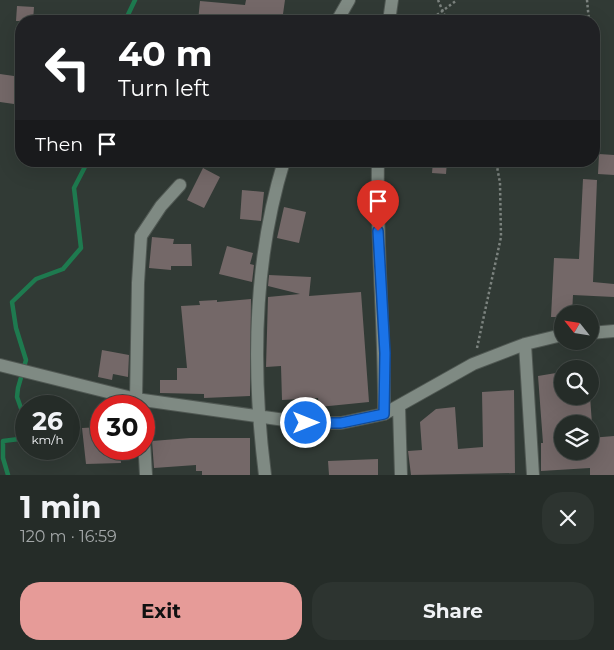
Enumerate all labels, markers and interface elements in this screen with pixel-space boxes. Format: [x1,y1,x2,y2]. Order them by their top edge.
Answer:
text: 40 m [118,32,213,75]
icon: left [35,35,100,100]
text: Turn left [118,75,210,102]
icon: arrive [93,130,121,158]
text: Then [35,133,83,156]
pin [357,180,399,231]
icon: arrive [364,187,392,215]
north arrow [554,305,599,350]
map controls [554,305,599,460]
button: search [554,360,599,405]
speed limit sign: 30 [90,395,155,460]
position arrow [279,396,331,448]
text: 26 [32,406,63,436]
button: layers [554,415,599,460]
text: km/h [31,432,64,447]
text: 1 min [20,489,101,526]
button: close [542,492,594,544]
text: 120 m · 16:59 [20,527,117,546]
button: Exit [20,582,302,640]
button: Share [312,582,594,640]

